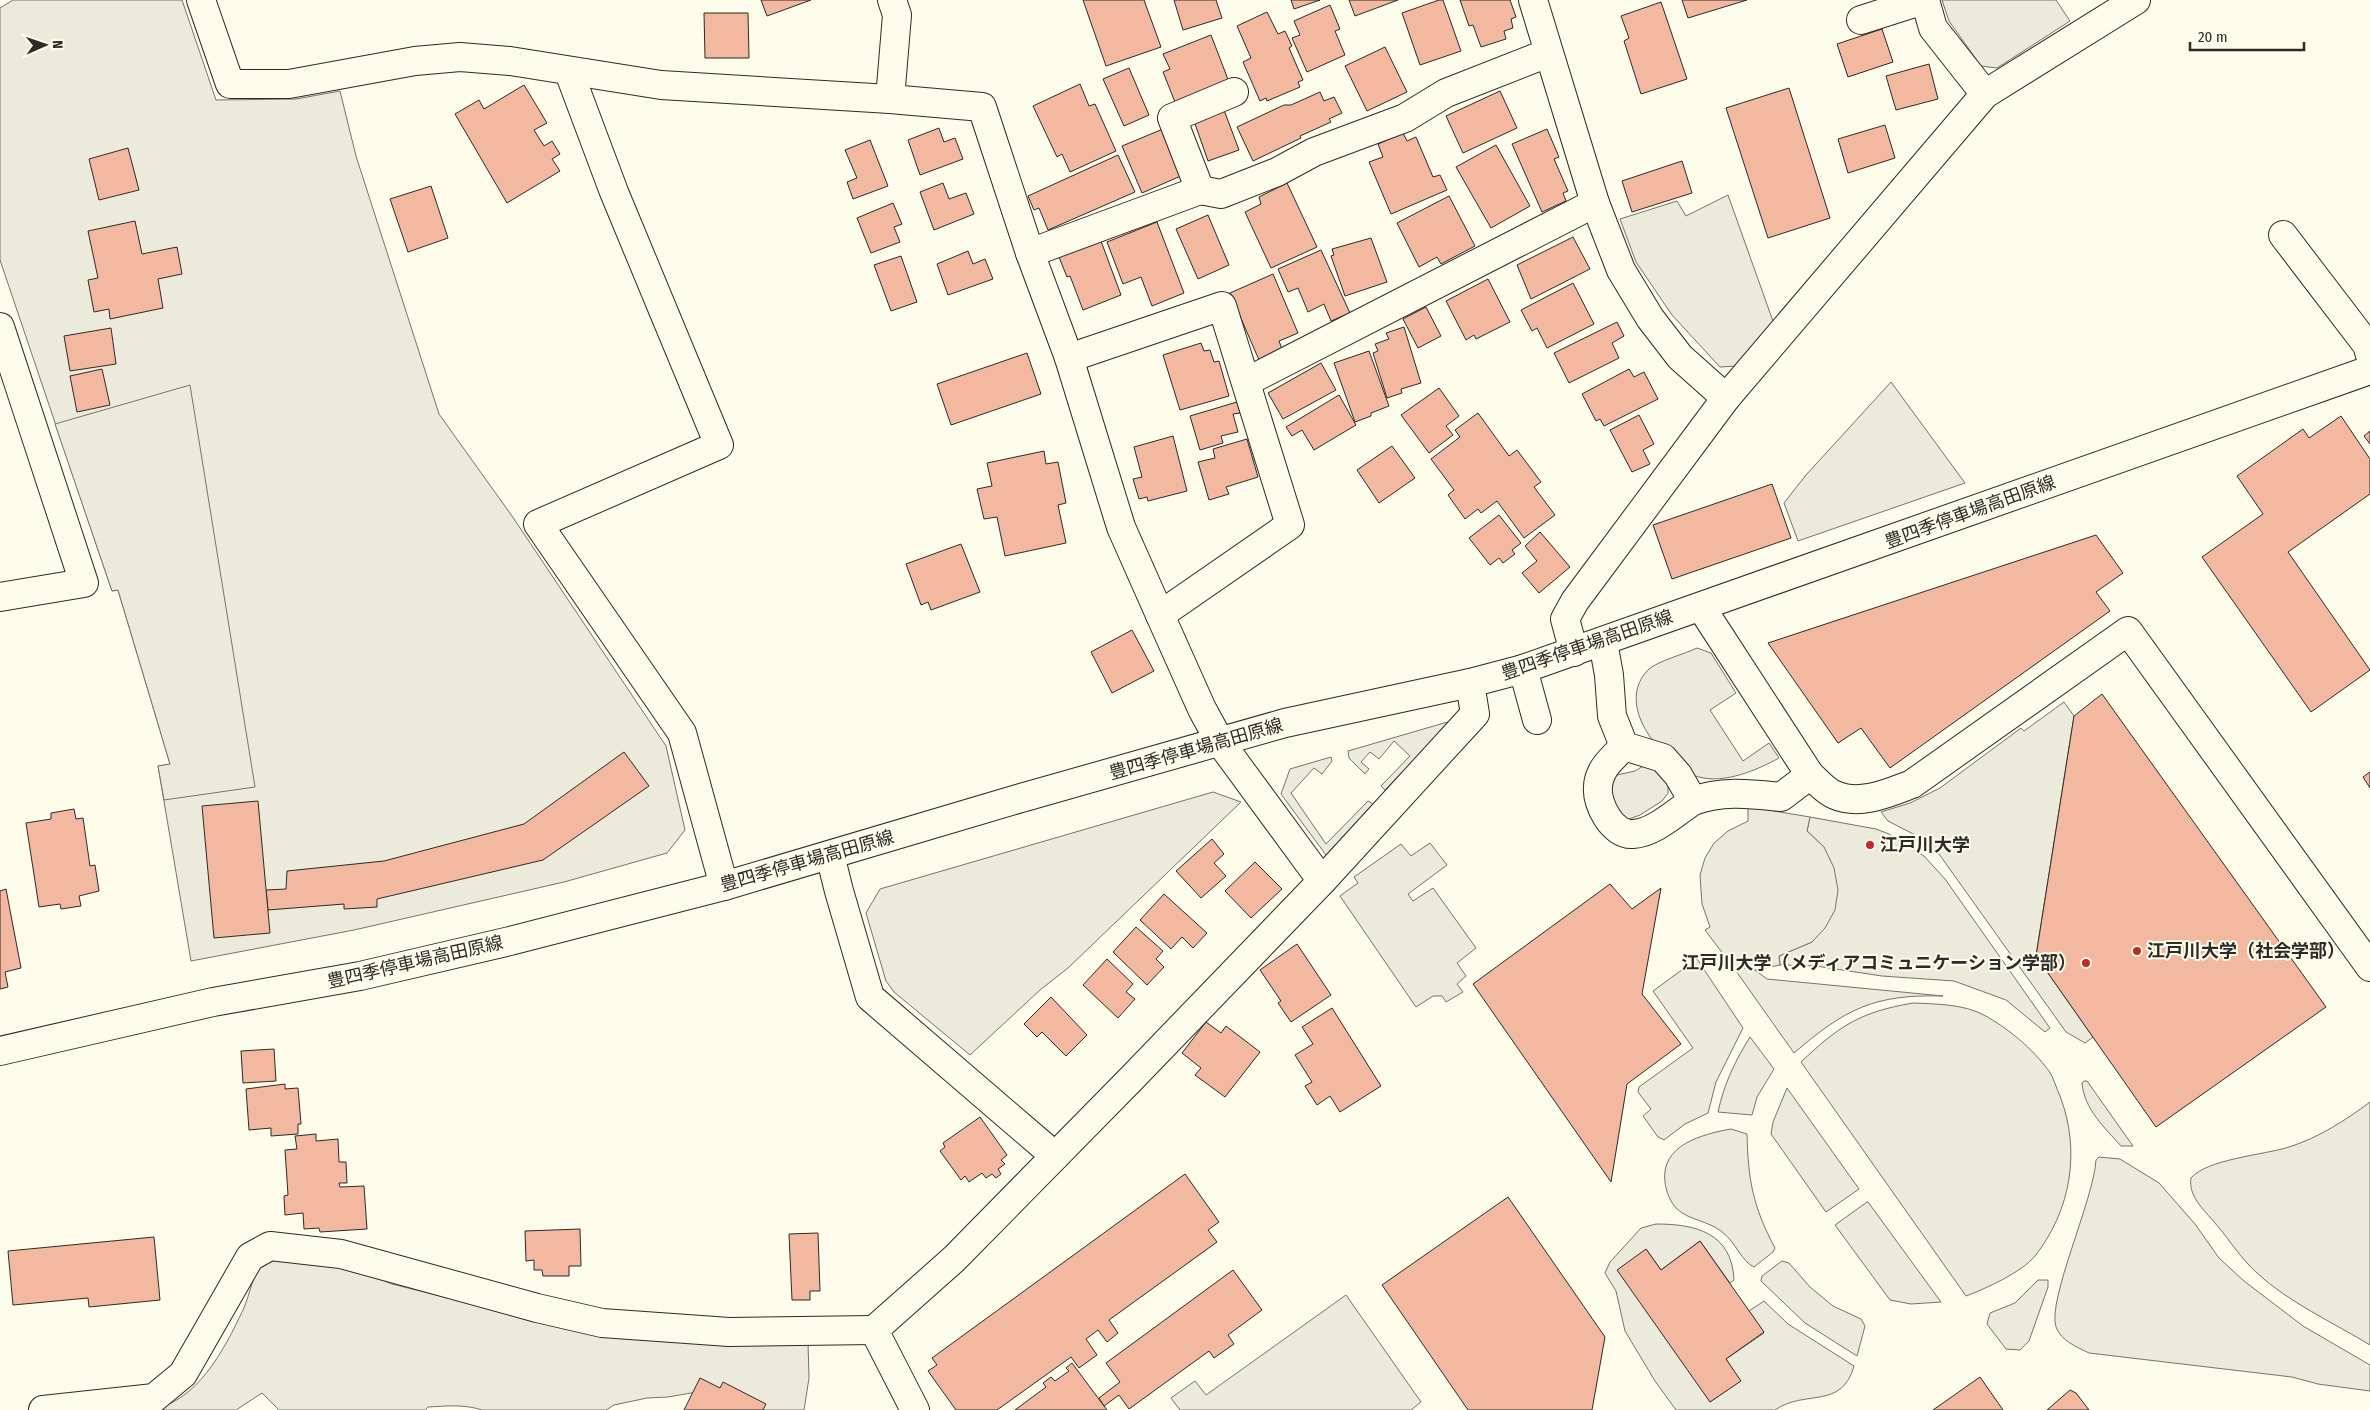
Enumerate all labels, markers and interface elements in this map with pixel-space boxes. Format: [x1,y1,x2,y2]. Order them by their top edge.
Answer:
north arrow [20,20,70,70]
scale bar [2190,20,2304,52]
text: 20 m [2198,28,2228,46]
text: N [49,40,66,49]
street label: 豊四季停車場高田原線 [1882,471,2058,553]
street label: 豊四季停車場高田原線 [1498,605,1676,685]
street label: 豊四季停車場高田原線 [1106,714,1286,784]
street label: 豊四季停車場高田原線 [717,826,897,896]
place label: 江戸川大学 [1880,834,1970,856]
marker: 江戸川大学 [1864,839,1876,851]
street label: 豊四季停車場高田原線 [325,931,505,993]
place label: 江戸川大学（社会学部） [2147,940,2345,962]
marker: 江戸川大学（社会学部） [2131,945,2143,957]
place label: 江戸川大学（メディアコミュニケーション学部） [1682,952,2076,974]
marker: 江戸川大学（メディアコミュニケーション学部） [2080,957,2092,969]

